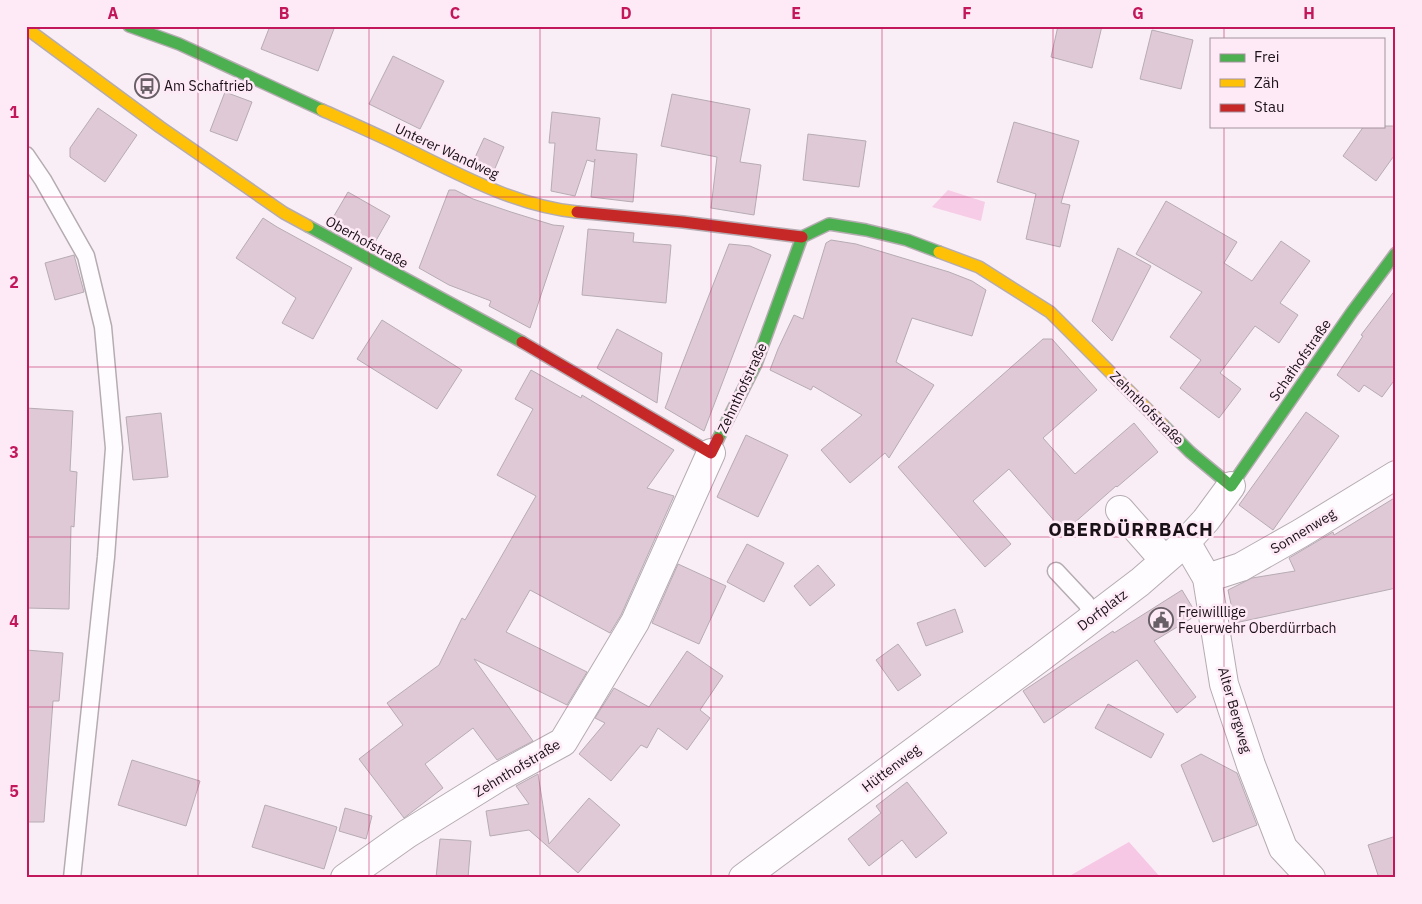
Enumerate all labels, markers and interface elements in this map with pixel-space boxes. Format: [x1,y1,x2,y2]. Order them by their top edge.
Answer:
text: A [108,3,119,23]
text: B [279,3,290,23]
text: C [450,3,460,23]
text: D [620,3,632,23]
text: E [791,3,801,23]
text: F [962,3,972,23]
text: G [1132,3,1144,23]
text: H [1303,3,1315,23]
legend [1210,38,1384,128]
text: Frei [1254,47,1280,66]
bus stop icon: Am Schaftrieb [134,73,160,99]
text: Zäh [1254,73,1279,92]
place label: Am Schaftrieb [164,77,253,95]
text: Stau [1254,97,1285,116]
text: 1 [9,102,19,122]
street label: Unterer Wandweg [392,119,502,183]
street label: Oberhofstraße [322,212,412,272]
text: 2 [9,272,19,292]
street label: Schafhofstraße [1265,315,1335,405]
street label: Zehnthofstraße [713,340,771,436]
street label: Zehnthofstraße [1106,367,1188,449]
text: 3 [9,442,19,462]
street label: Sonnenweg [1267,504,1340,558]
district label: OBERDÜRRBACH [1048,517,1214,541]
street label: Dorfplatz [1074,585,1131,635]
place label: Freiwilllige Feuerwehr Oberdürrbach [1178,603,1336,637]
public building icon: Freiwilllige Feuerwehr Oberdürrbach [1148,607,1174,633]
text: 4 [9,611,19,631]
street label: Alter Bergweg [1214,665,1256,756]
street label: Zehnthofstraße [471,735,564,801]
street label: Hüttenweg [858,740,924,796]
text: 5 [9,781,19,801]

